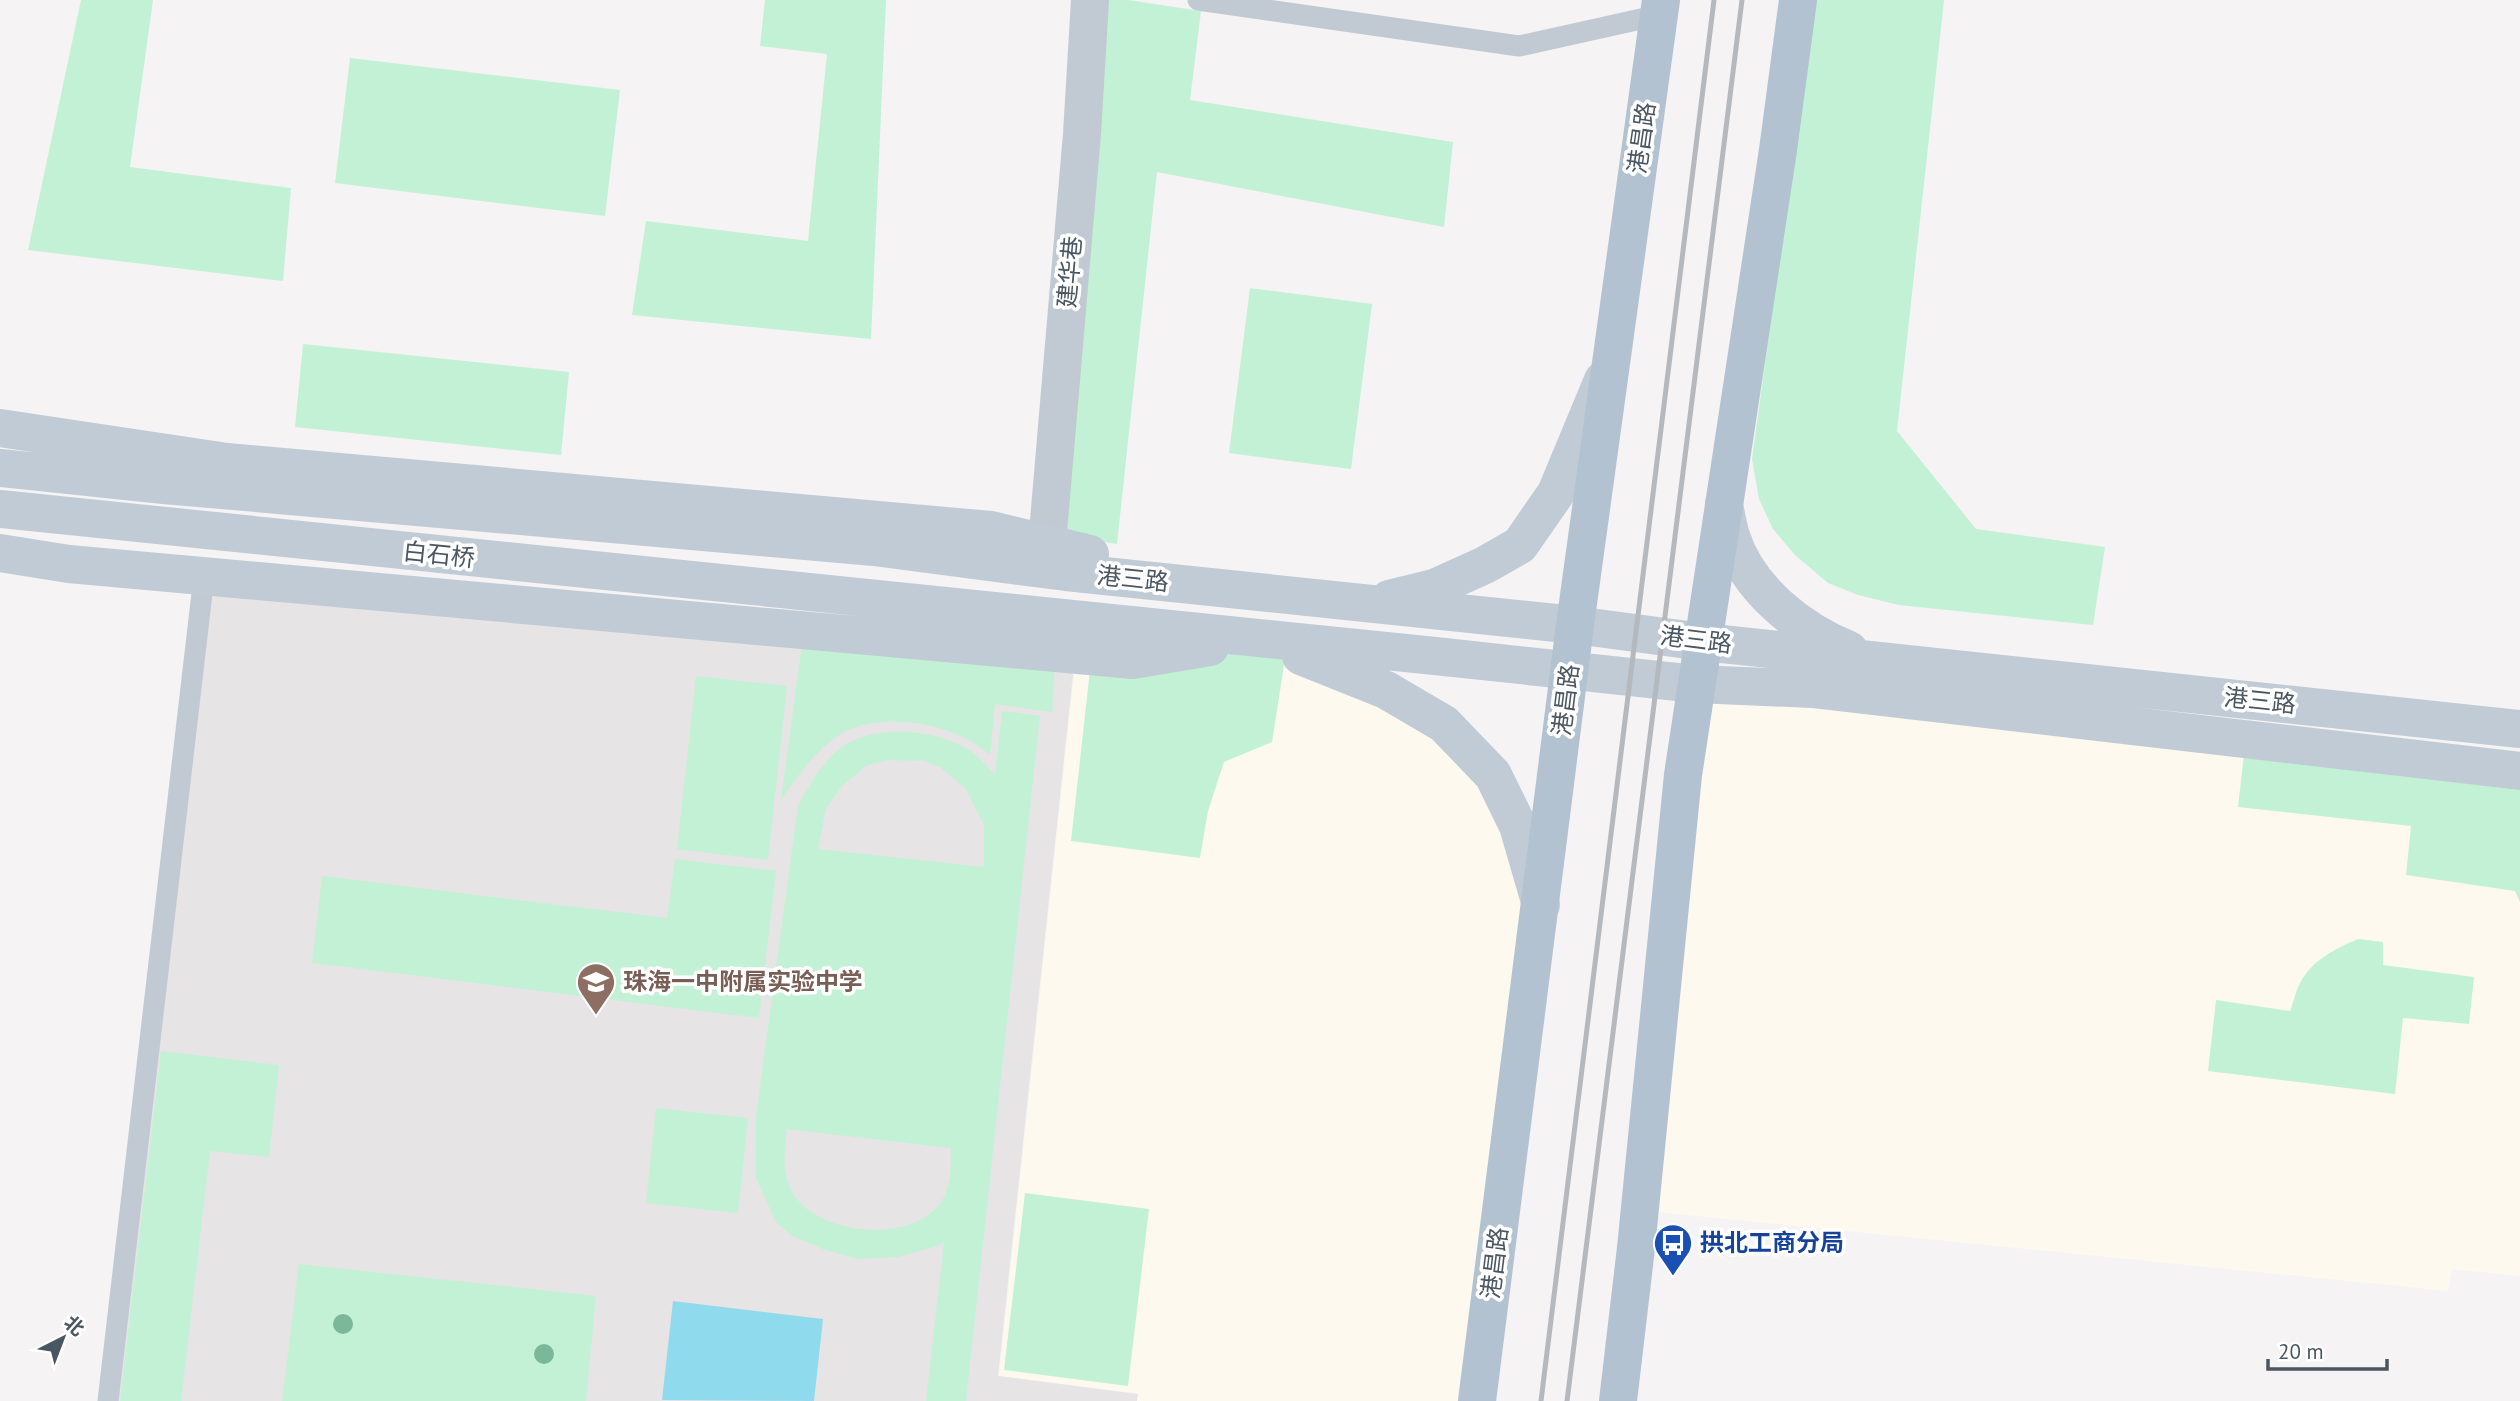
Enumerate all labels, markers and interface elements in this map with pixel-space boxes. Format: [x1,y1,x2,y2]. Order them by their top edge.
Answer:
street label: 港昌路 [1621,100,1662,176]
street label: 建华巷 [1051,235,1088,309]
street label: 白石桥 [402,535,476,574]
street label: 港三路 [1096,559,1170,598]
street label: 港三路 [1658,620,1734,659]
street label: 港昌路 [1546,662,1585,738]
street label: 港三路 [2223,681,2297,720]
school or university icon: 珠海一中附属实验中学 [575,961,617,1016]
place label: 珠海一中附属实验中学 [623,966,863,997]
bus stop icon: 拱北工商分局 [1652,1222,1694,1277]
street label: 港昌路 [1475,1225,1514,1301]
place label: 拱北工商分局 [1700,1227,1844,1258]
north arrow [28,1303,98,1373]
text: 北 [59,1310,89,1341]
scale bar [2268,1328,2387,1372]
text: 20 m [2278,1338,2324,1365]

